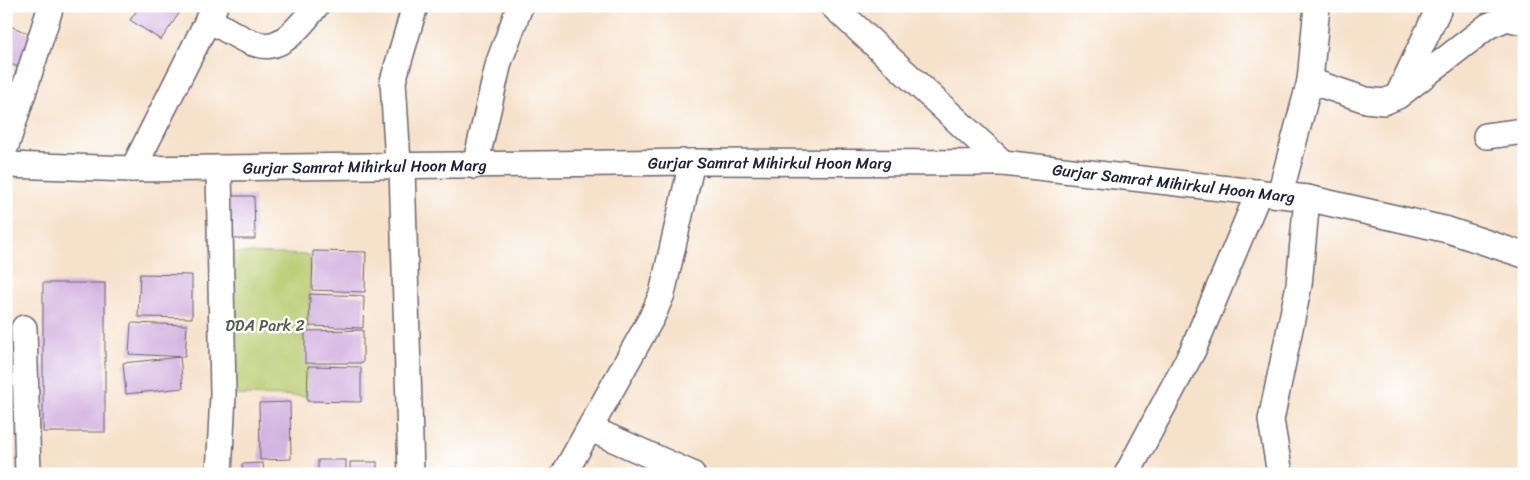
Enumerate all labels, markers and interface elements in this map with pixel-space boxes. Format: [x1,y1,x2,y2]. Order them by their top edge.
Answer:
street label: Gurjar Samrat Mihirkul Hoon Marg [648,148,892,178]
street label: Gurjar Samrat Mihirkul Hoon Marg [243,151,487,183]
street label: Gurjar Samrat Mihirkul Hoon Marg [1051,155,1297,212]
park label: DDA Park 2 [225,311,305,340]

